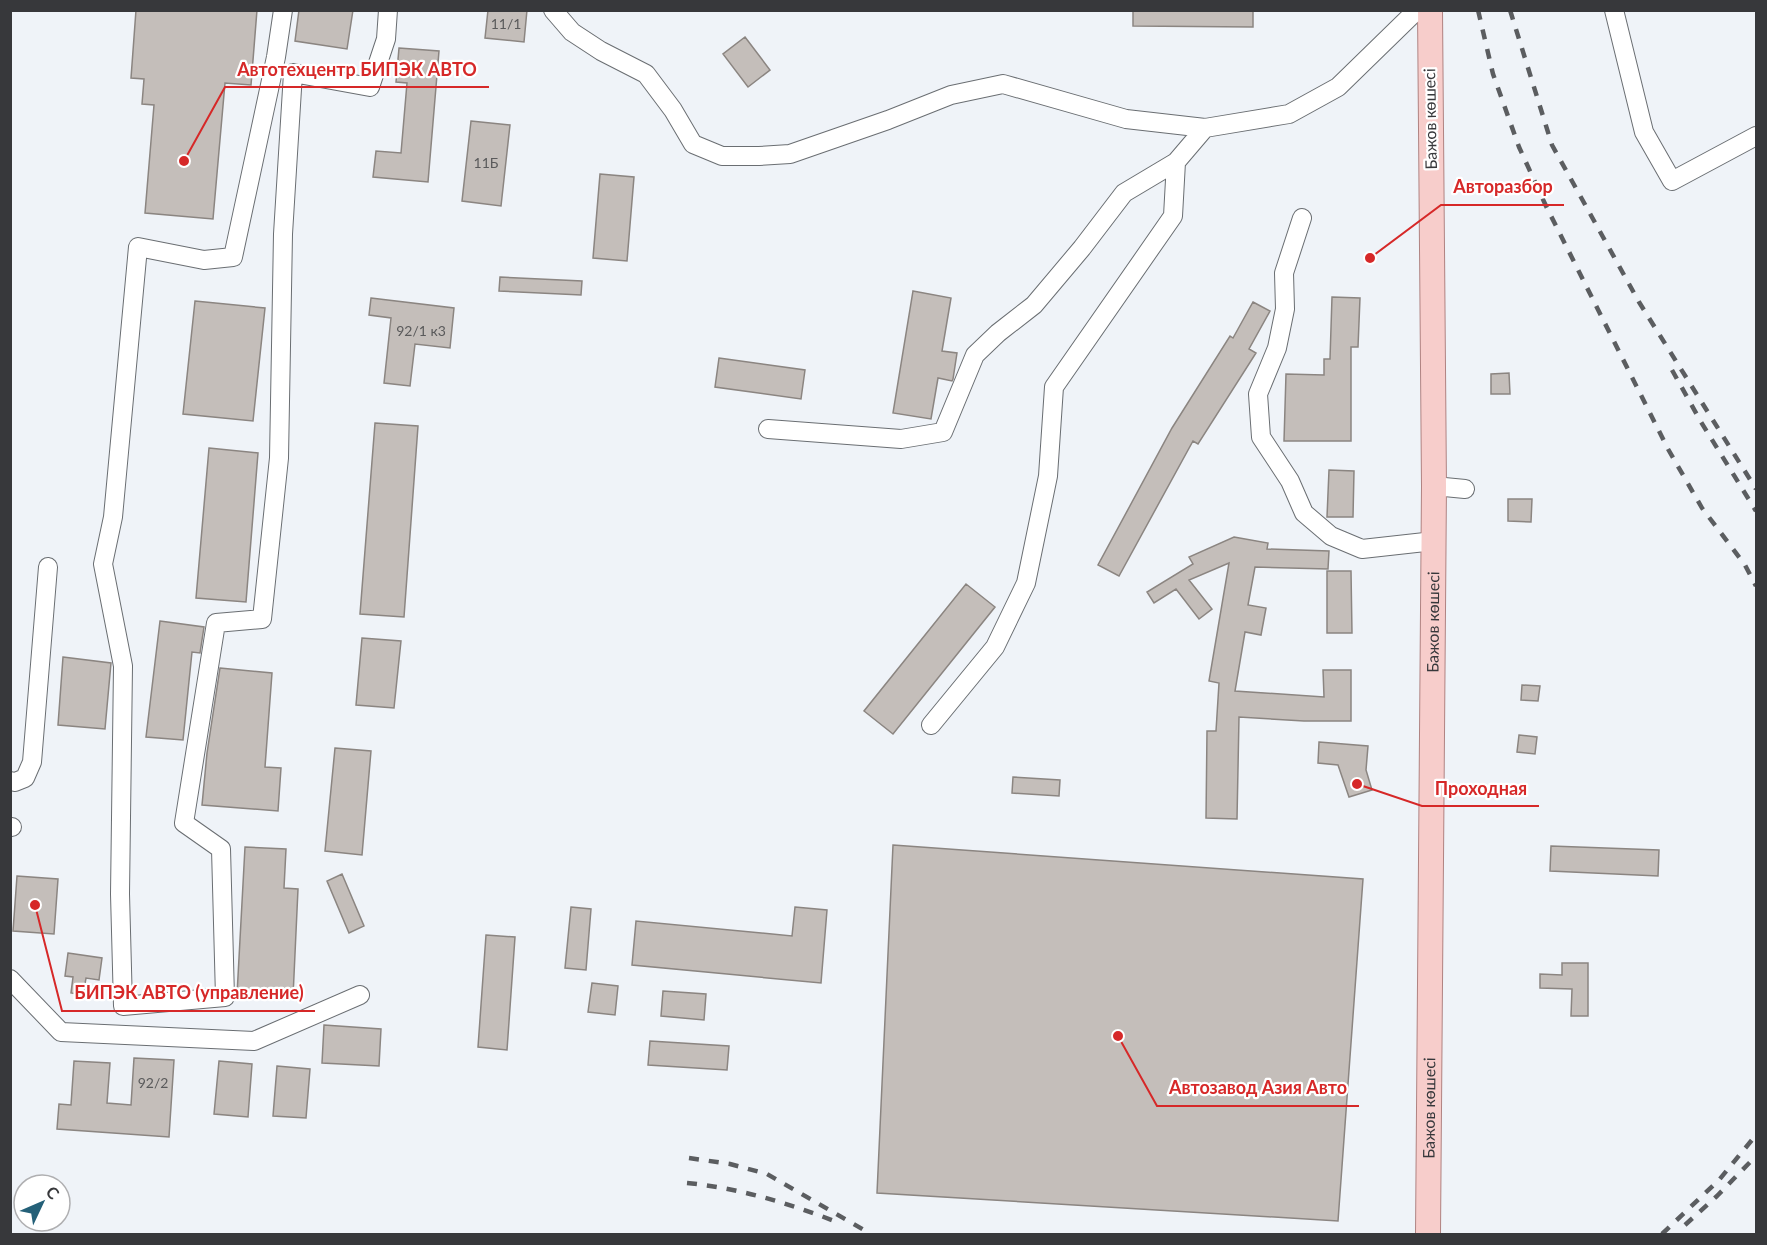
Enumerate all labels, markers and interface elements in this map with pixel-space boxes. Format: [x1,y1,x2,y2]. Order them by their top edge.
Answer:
house number: 11/1 [491,15,521,32]
callout: Автотехцентр БИПЭК АВТО [225,51,489,87]
text: Автотехцентр БИПЭК АВТО [236,58,477,80]
street label: Бажов көшесі [1419,68,1440,170]
house number: 11Б [474,154,499,171]
callout: Авторазбор [1441,169,1564,205]
text: Авторазбор [1452,175,1553,197]
house number: 92/1 к3 [396,322,446,339]
street label: Бажов көшесі [1423,571,1442,673]
callout: Проходная [1422,770,1539,806]
text: Проходная [1435,777,1527,799]
callout: БИПЭК АВТО (управление) [62,975,315,1011]
text: БИПЭК АВТО (управление) [74,981,304,1003]
street label: Бажов көшесі [1419,1057,1438,1159]
callout: Автозавод Азия Авто [1157,1070,1359,1106]
house number: 92/2 [138,1074,168,1091]
text: Автозавод Азия Авто [1168,1076,1347,1098]
north arrow [12,1173,72,1233]
text: С [43,1182,64,1203]

